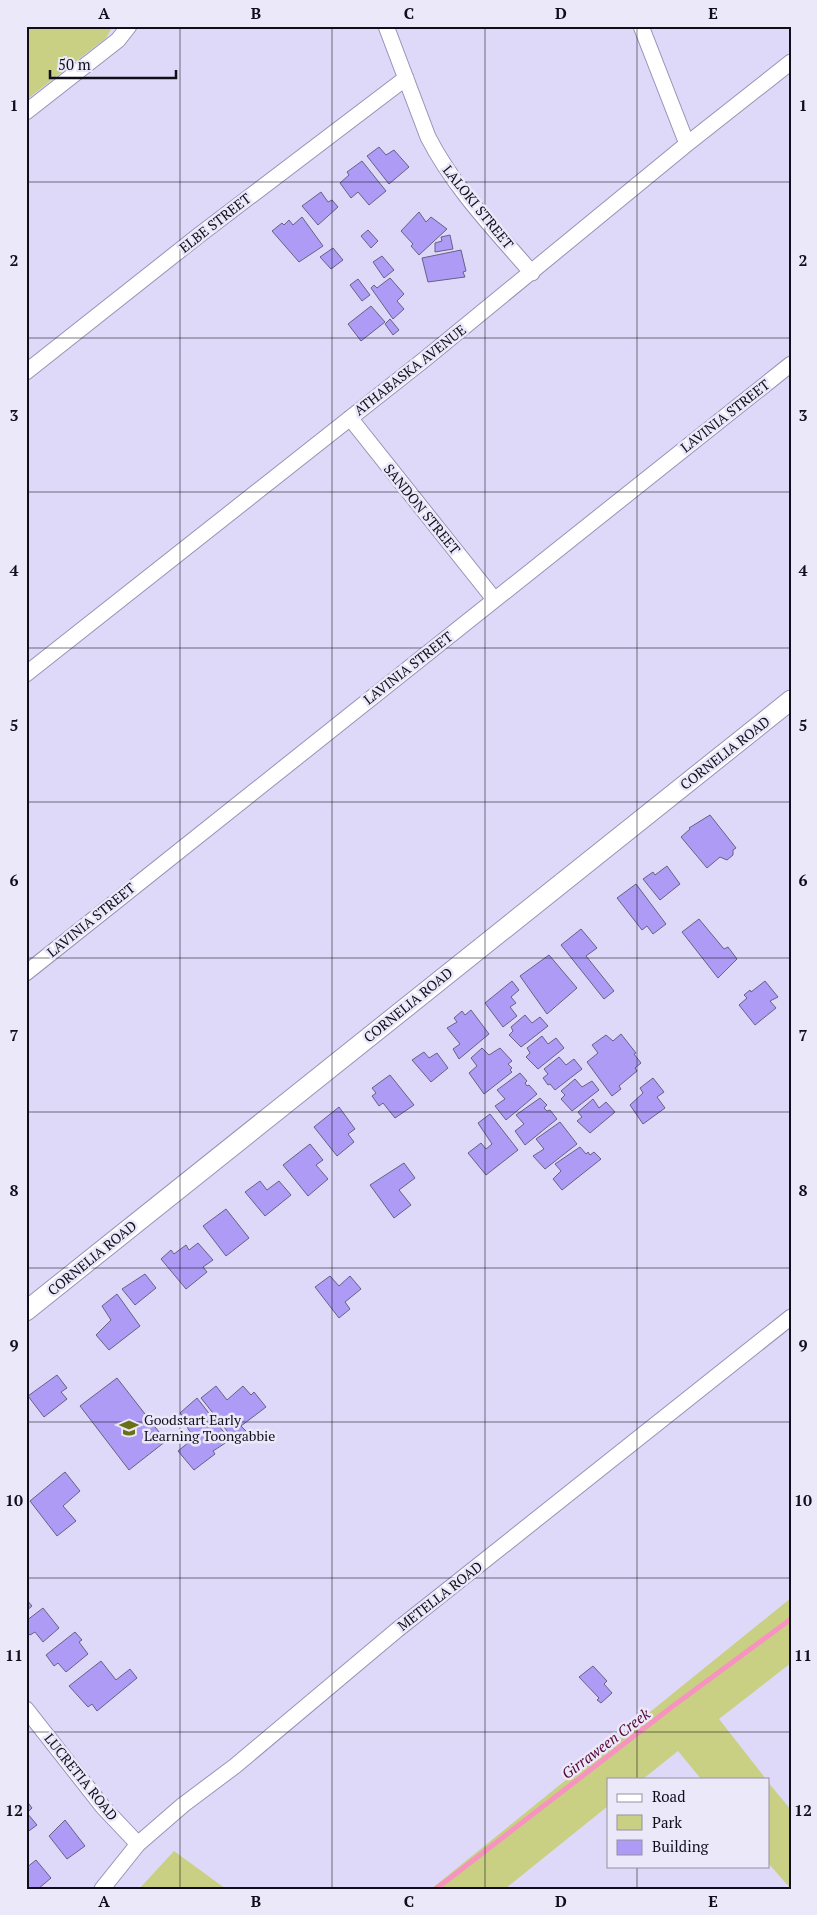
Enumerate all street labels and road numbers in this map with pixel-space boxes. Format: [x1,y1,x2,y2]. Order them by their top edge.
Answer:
street label: LALOKI STREET [439,161,518,253]
street label: ELBE STREET [175,188,255,257]
street label: ATHABASKA AVENUE [350,320,470,419]
street label: LAVINIA STREET [676,375,773,456]
street label: SANDON STREET [380,459,465,558]
street label: LAVINIA STREET [359,627,456,708]
street label: CORNELIA ROAD [676,711,774,794]
street label: LAVINIA STREET [43,878,139,961]
street label: CORNELIA ROAD [359,963,456,1046]
street label: CORNELIA ROAD [43,1216,140,1299]
street label: METELLA ROAD [393,1556,486,1635]
street label: LUCRETIA ROAD [40,1729,123,1824]

